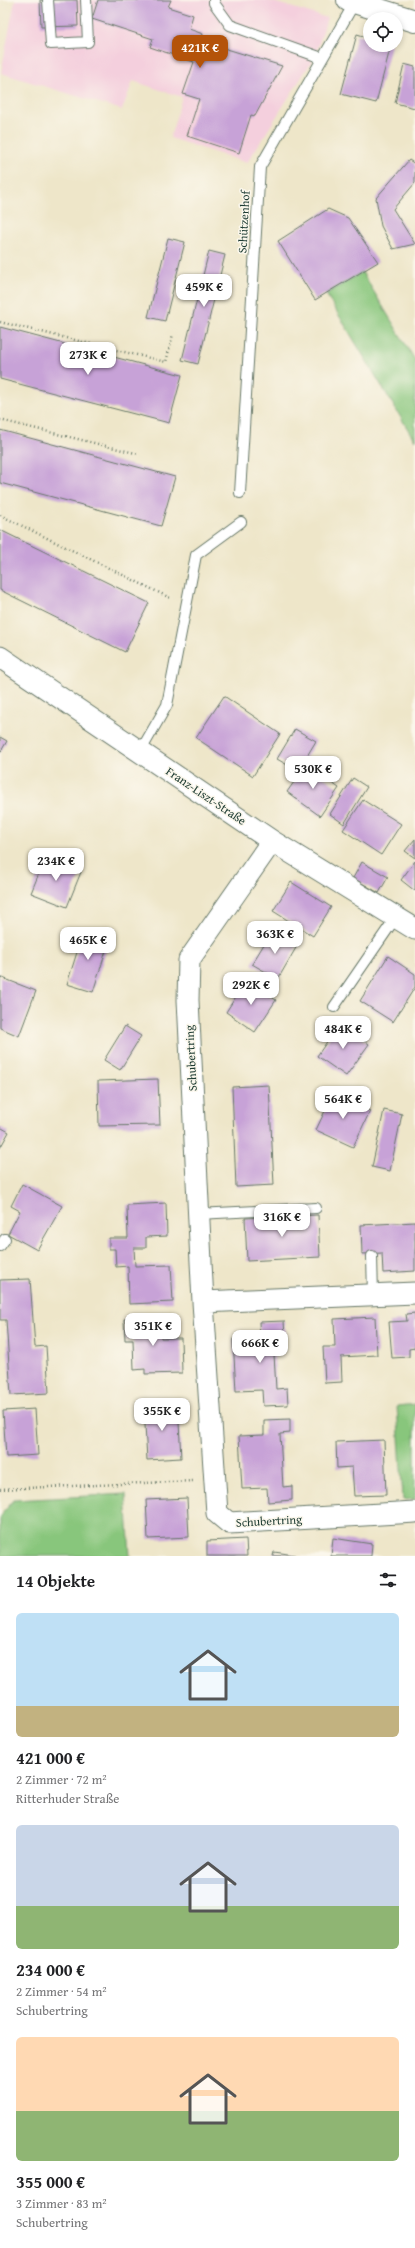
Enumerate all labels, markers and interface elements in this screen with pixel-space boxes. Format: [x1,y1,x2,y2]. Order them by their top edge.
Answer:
map controls [363,12,403,52]
button: locate [363,12,403,52]
pin: 421K € [167,35,233,69]
text: 421K € [181,38,219,57]
street label: Schützenhof [233,189,254,254]
pin: 459K € [171,274,237,308]
text: 459K € [185,277,223,296]
pin: 273K € [55,342,121,376]
text: 273K € [69,345,107,364]
pin: 530K € [280,756,346,790]
text: 530K € [294,759,332,778]
street label: Franz-Liszt-Straße [163,762,250,829]
pin: 234K € [23,848,89,882]
text: 234K € [37,851,75,870]
pin: 363K € [242,921,308,955]
text: 363K € [256,924,294,943]
pin: 465K € [55,927,121,961]
text: 465K € [69,930,107,949]
pin: 292K € [218,972,284,1006]
text: 292K € [232,975,270,994]
pin: 484K € [310,1016,376,1050]
text: 484K € [324,1019,362,1038]
street label: Schubertring [180,1024,201,1092]
pin: 564K € [310,1086,376,1120]
text: 564K € [324,1089,362,1108]
pin: 316K € [249,1204,315,1238]
text: 316K € [263,1207,301,1226]
pin: 351K € [120,1313,186,1347]
text: 351K € [134,1316,172,1335]
pin: 666K € [227,1330,293,1364]
text: 666K € [241,1333,279,1352]
pin: 355K € [129,1398,195,1432]
text: 355K € [143,1401,181,1420]
street label: Schubertring [235,1510,303,1531]
text: 14 Objekte [16,1568,95,1593]
icon: filters [377,1569,399,1591]
icon: home [172,1639,244,1711]
text: 421 000 € [16,1745,85,1770]
text: 2 Zimmer · 72 m² [16,1770,107,1789]
text: Ritterhuder Straße [16,1789,119,1808]
icon: home [172,1851,244,1923]
text: 234 000 € [16,1957,85,1982]
text: 2 Zimmer · 54 m² [16,1982,107,2001]
text: Schubertring [16,2001,88,2020]
icon: home [172,2063,244,2135]
text: 355 000 € [16,2169,85,2194]
text: 3 Zimmer · 83 m² [16,2194,107,2213]
text: Schubertring [16,2213,88,2232]

